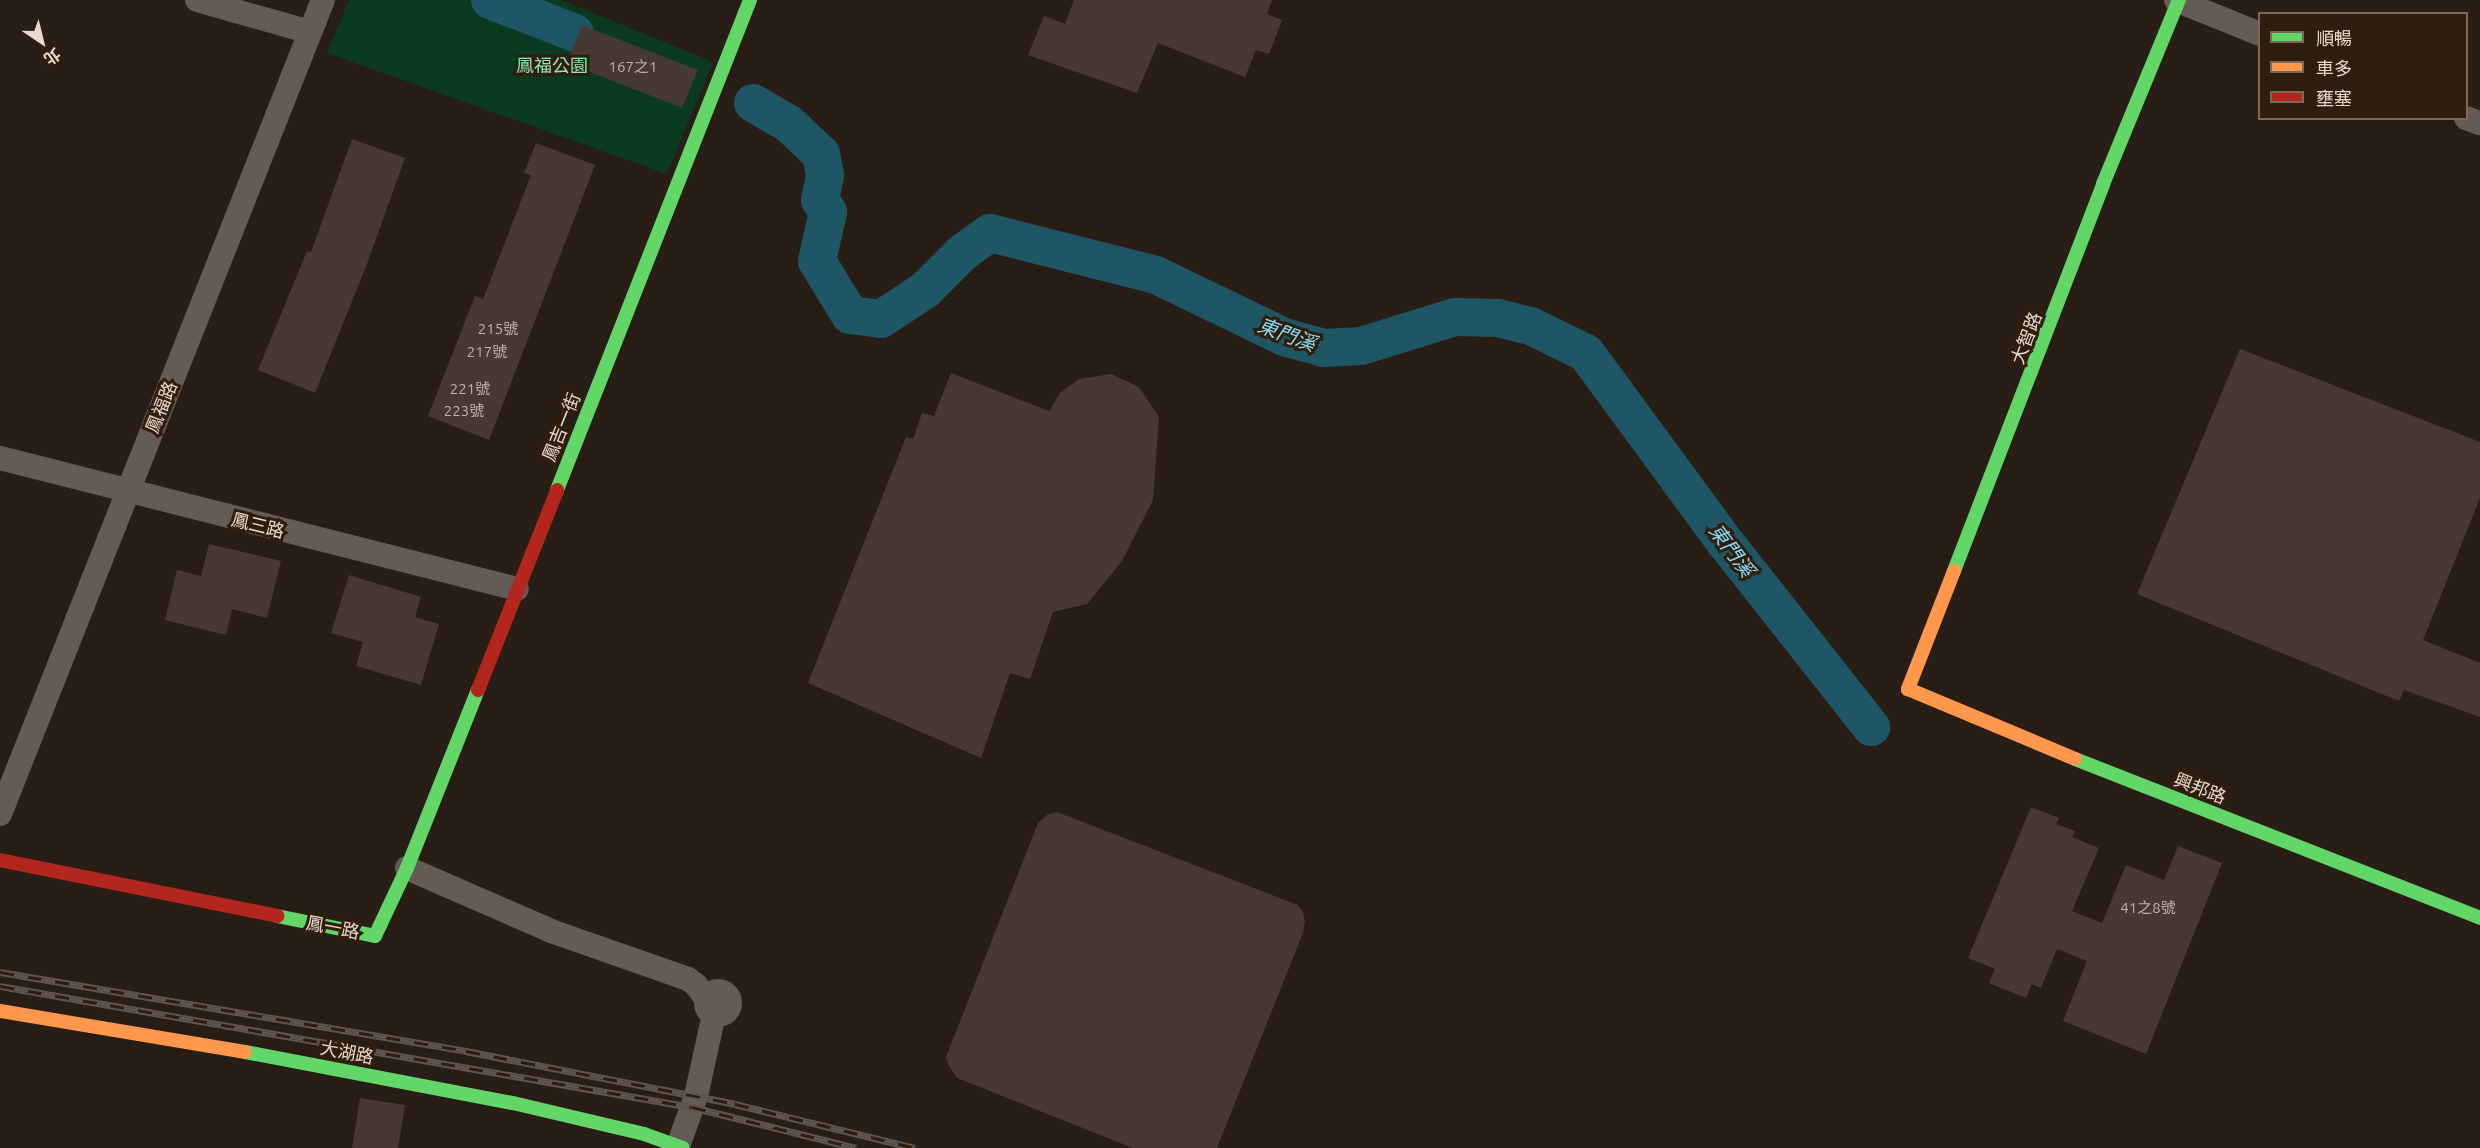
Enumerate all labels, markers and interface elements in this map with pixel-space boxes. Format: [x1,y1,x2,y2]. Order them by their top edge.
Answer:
north arrow [12,12,72,72]
legend [2258,12,2468,120]
text: 順暢 [2316,28,2352,48]
text: 北 [41,45,64,69]
park label: 鳳福公園 [516,54,588,76]
house number: 167之1 [609,58,657,76]
text: 車多 [2316,58,2352,78]
text: 壅塞 [2316,88,2352,108]
street label: 大智路 [2006,309,2046,367]
water label: 東門溪 [1255,312,1319,356]
house number: 215號 [478,320,518,338]
house number: 217號 [467,343,507,361]
street label: 鳳福路 [141,378,181,436]
house number: 221號 [450,380,490,398]
street label: 鳳吉一街 [538,390,584,464]
house number: 223號 [444,402,484,420]
street label: 鳳三路 [229,508,287,542]
water label: 東門溪 [1704,519,1760,581]
street label: 興邦路 [2171,768,2229,808]
house number: 41之8號 [2120,899,2176,917]
street label: 鳳一路 [304,911,362,943]
street label: 大湖路 [318,1036,376,1068]

